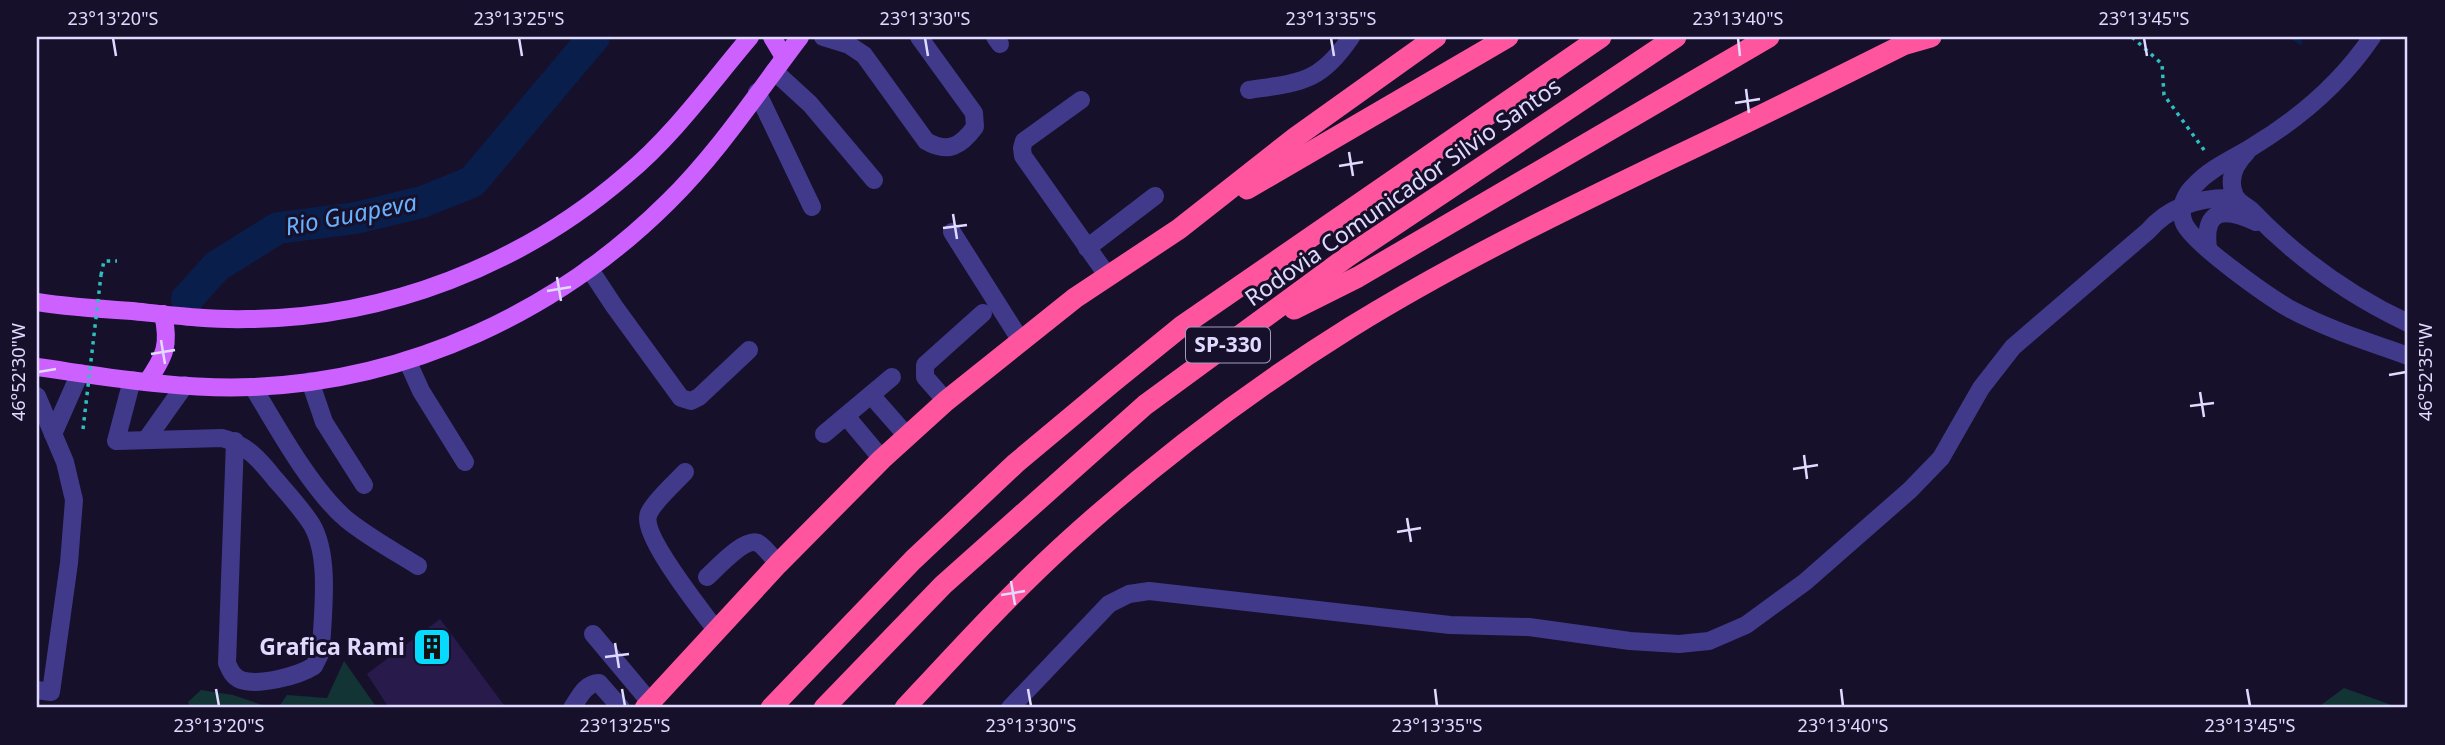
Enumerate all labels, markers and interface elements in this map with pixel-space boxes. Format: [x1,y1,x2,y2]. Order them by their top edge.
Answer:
text: 23°13'20"S [68,6,158,30]
text: 23°13'25"S [474,6,564,30]
text: 23°13'30"S [880,6,970,30]
text: 23°13'35"S [1286,6,1376,30]
text: 23°13'40"S [1693,6,1783,30]
text: 23°13'45"S [2099,6,2189,30]
street label: Rodovia Comunicador Silvio Santos [1238,69,1567,313]
water label: Rio Guapeva [282,185,420,242]
text: 46°52'30"W [6,323,30,421]
text: 46°52'35"W [2413,323,2437,421]
road number: SP-330 [1186,328,1270,362]
building icon: Grafica Rami [411,626,453,668]
place label: Grafica Rami [259,630,405,662]
text: 23°13'20"S [174,713,264,737]
text: 23°13'25"S [580,713,670,737]
text: 23°13'30"S [986,713,1076,737]
text: 23°13'35"S [1392,713,1482,737]
text: 23°13'40"S [1798,713,1888,737]
text: 23°13'45"S [2205,713,2295,737]

